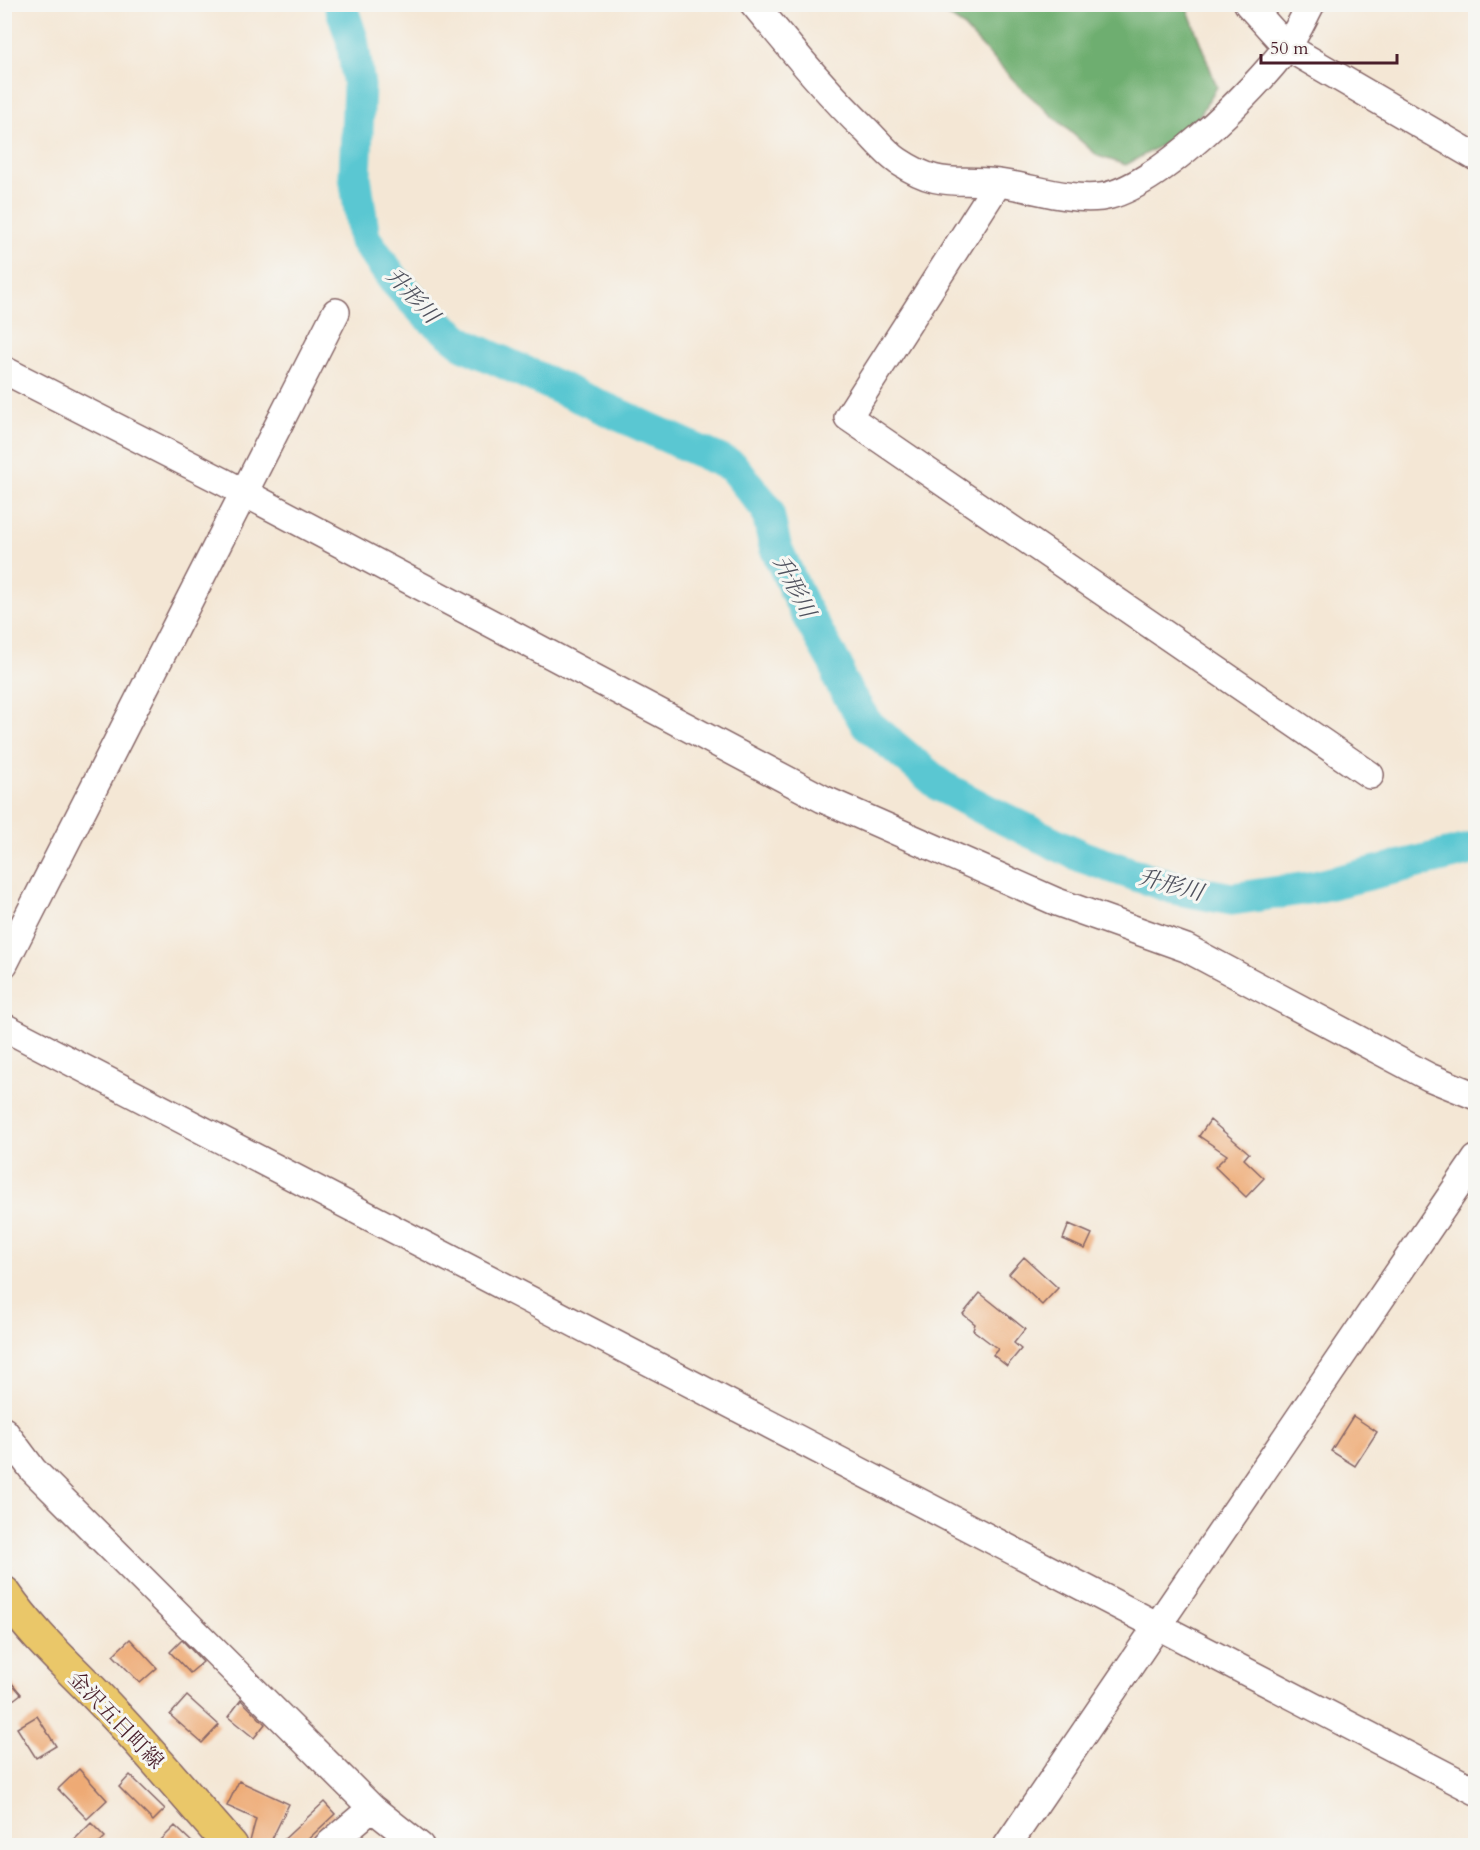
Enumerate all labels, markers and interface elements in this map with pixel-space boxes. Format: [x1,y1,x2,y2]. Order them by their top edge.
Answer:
scale bar [1261,27,1398,65]
text: 50 m [1270,36,1309,61]
water label: 升形川 [379,261,447,332]
water label: 升形川 [766,550,823,624]
water label: 升形川 [1135,862,1208,909]
street label: 金沢五日町線 [61,1665,170,1776]

